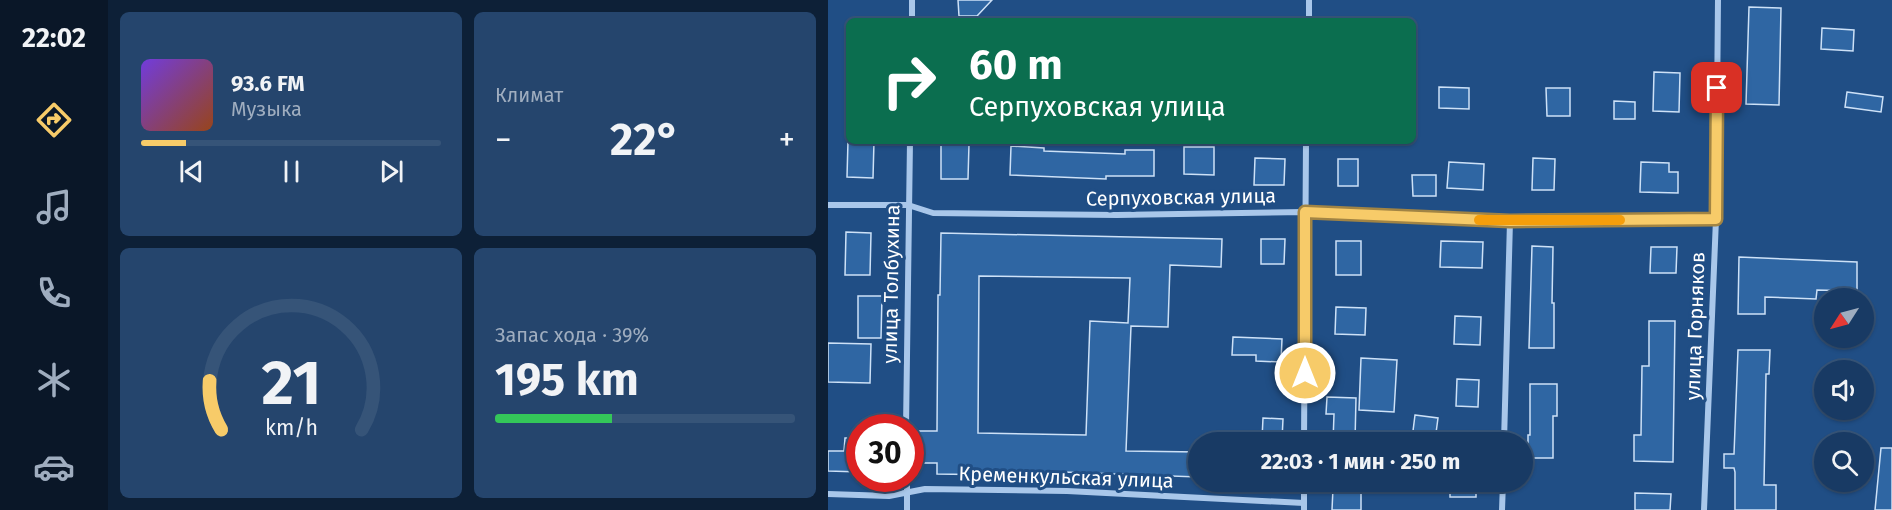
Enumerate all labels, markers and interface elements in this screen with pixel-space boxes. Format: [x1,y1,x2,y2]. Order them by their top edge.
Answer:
text: 22:02 [22,22,86,54]
text: 60 m [969,40,1063,90]
icon: right [870,42,948,120]
pin [1691,62,1742,113]
text: 93.6 FM [231,70,304,97]
icon: arrive [1700,71,1733,104]
text: Климат [495,83,563,107]
text: Серпуховская улица [969,91,1226,123]
text: Музыка [231,97,302,121]
icon: directions [33,99,75,141]
text: 22° [610,113,680,167]
text: − [495,120,512,160]
text: + [779,120,795,160]
icon: previous [175,155,208,188]
icon: pause [275,155,308,188]
icon: next [375,155,408,188]
street label: Серпуховская улица [1086,183,1276,211]
icon: music [33,186,75,228]
street label: улица Толбухина [878,204,904,364]
street label: улица Горняков [1680,251,1710,401]
icon: phone [33,272,75,314]
north arrow [1814,288,1874,348]
map controls [1814,288,1874,492]
text: Запас хода · 39% [495,323,649,347]
position arrow [1273,341,1337,405]
text: 21 [261,346,321,421]
text: 195 km [495,353,639,407]
icon: climate [33,359,75,401]
button: sound [1814,360,1874,420]
speed limit sign: 30 [846,414,924,492]
text: km/h [264,415,318,441]
button: search [1814,432,1874,492]
icon: car [33,446,75,488]
text: 22:03 · 1 мин · 250 m [1261,448,1460,475]
street label: Кременкульская улица [958,461,1174,493]

